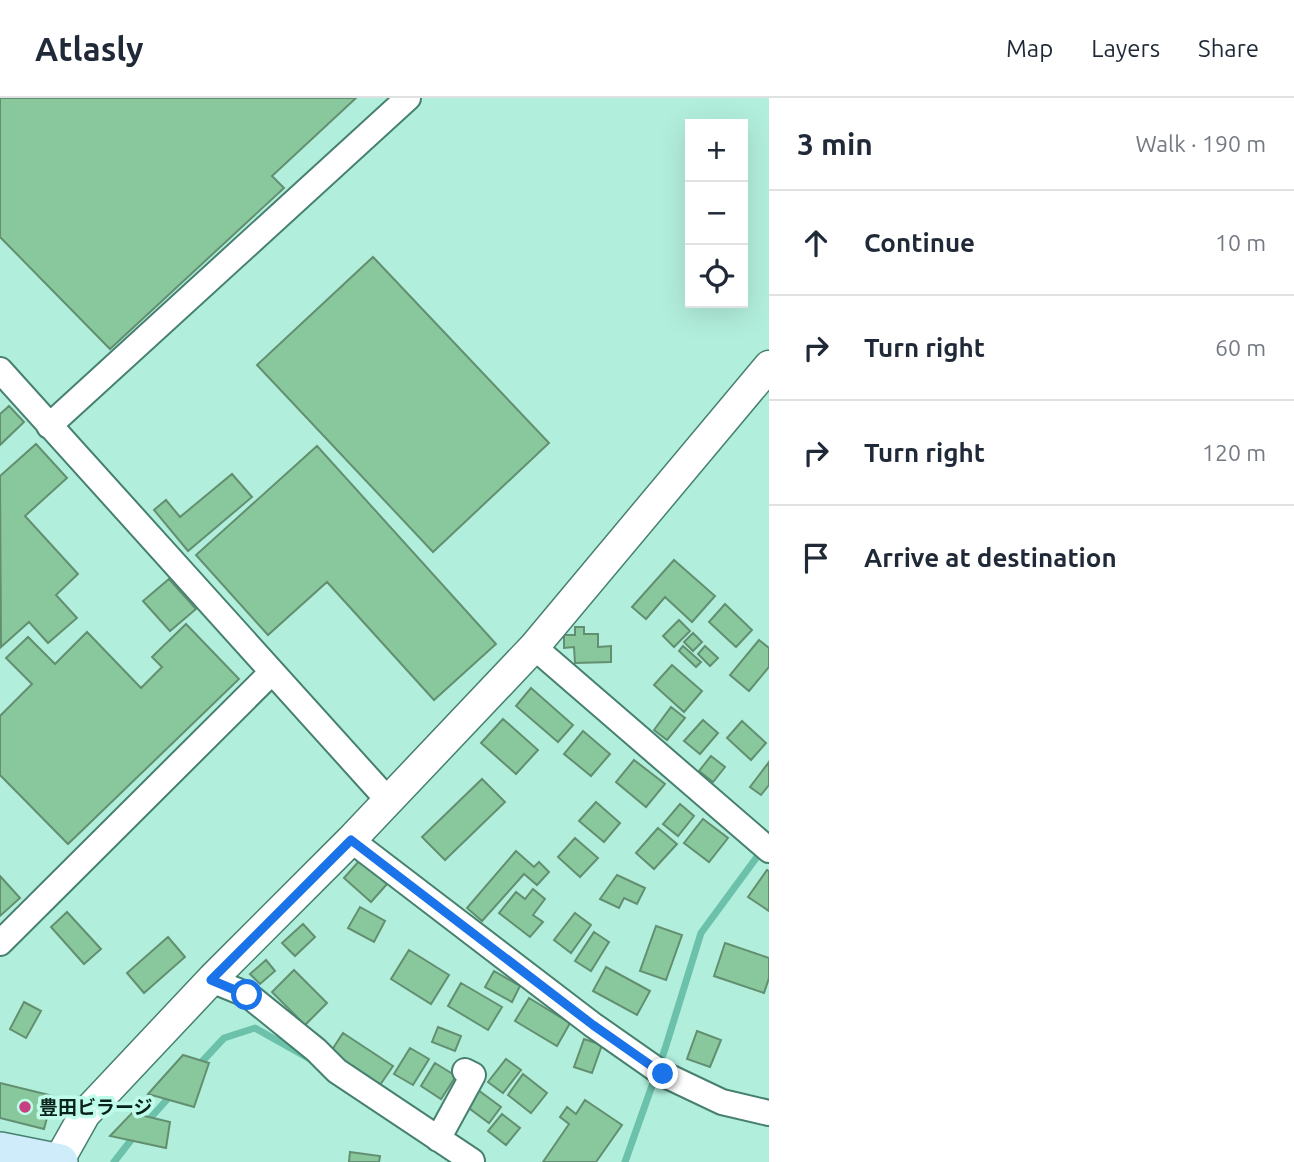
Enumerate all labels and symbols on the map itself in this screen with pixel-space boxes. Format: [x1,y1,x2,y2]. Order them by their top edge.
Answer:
route start [231,979,262,1010]
route end [647,1058,678,1089]
place label: 豊田ビラージ [39,1096,153,1118]
marker: 豊田ビラージ [17,1099,33,1115]

